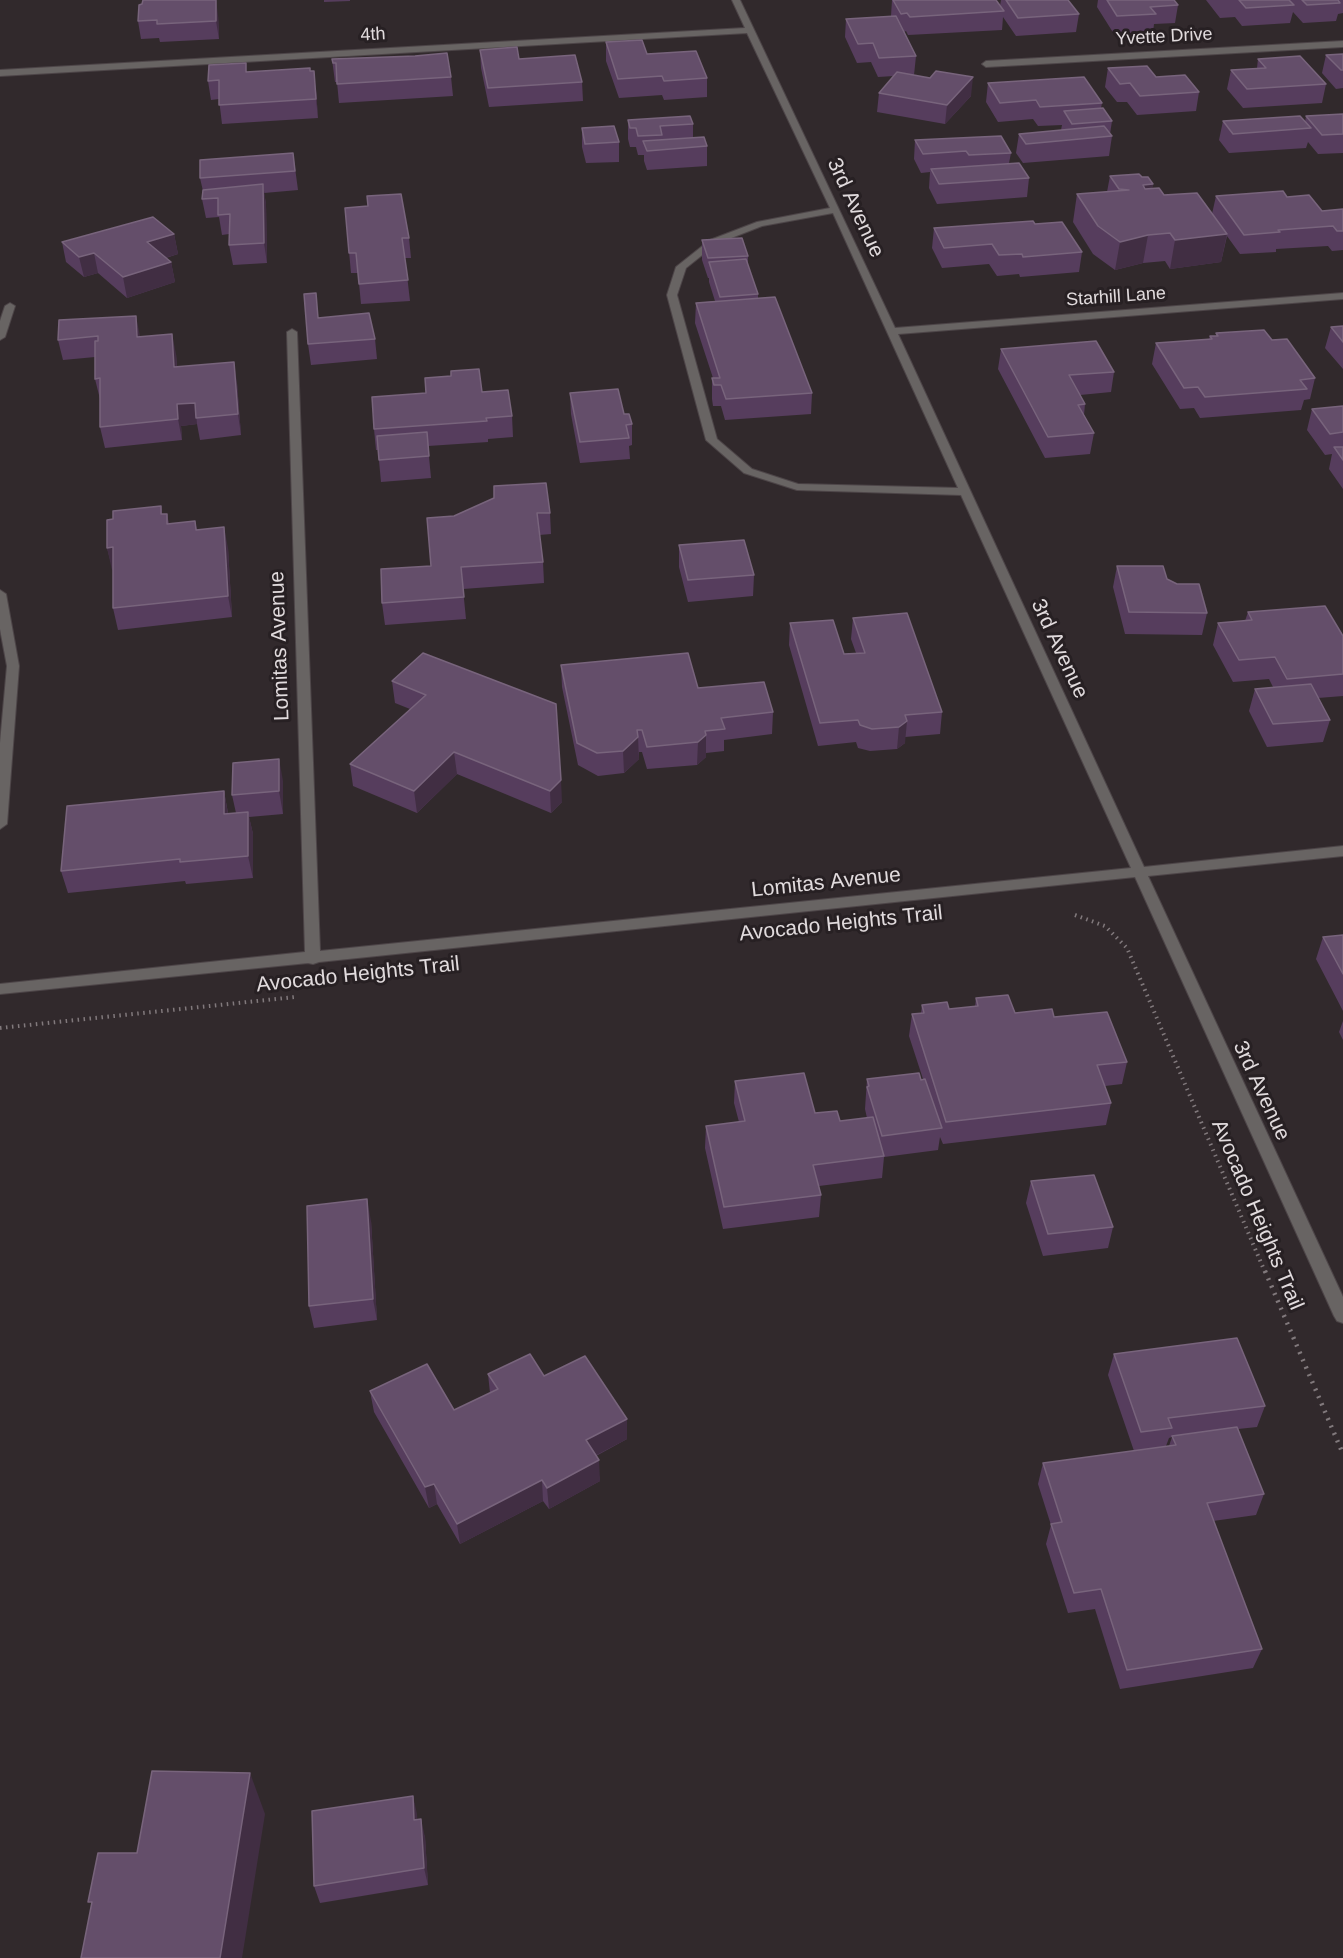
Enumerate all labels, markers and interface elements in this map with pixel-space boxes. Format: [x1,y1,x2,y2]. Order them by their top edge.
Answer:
street label: 4th [360,24,386,46]
street label: Yvette Drive [1115,24,1213,50]
street label: 3rd Avenue [821,154,889,262]
street label: Starhill Lane [1065,283,1167,311]
street label: Lomitas Avenue [265,571,295,721]
street label: 3rd Avenue [1025,595,1093,703]
street label: Lomitas Avenue [750,863,902,903]
street label: Avocado Heights Trail [738,901,944,947]
street label: Avocado Heights Trail [255,952,461,998]
street label: 3rd Avenue [1227,1037,1295,1145]
street label: Avocado Heights Trail [1205,1116,1309,1314]

